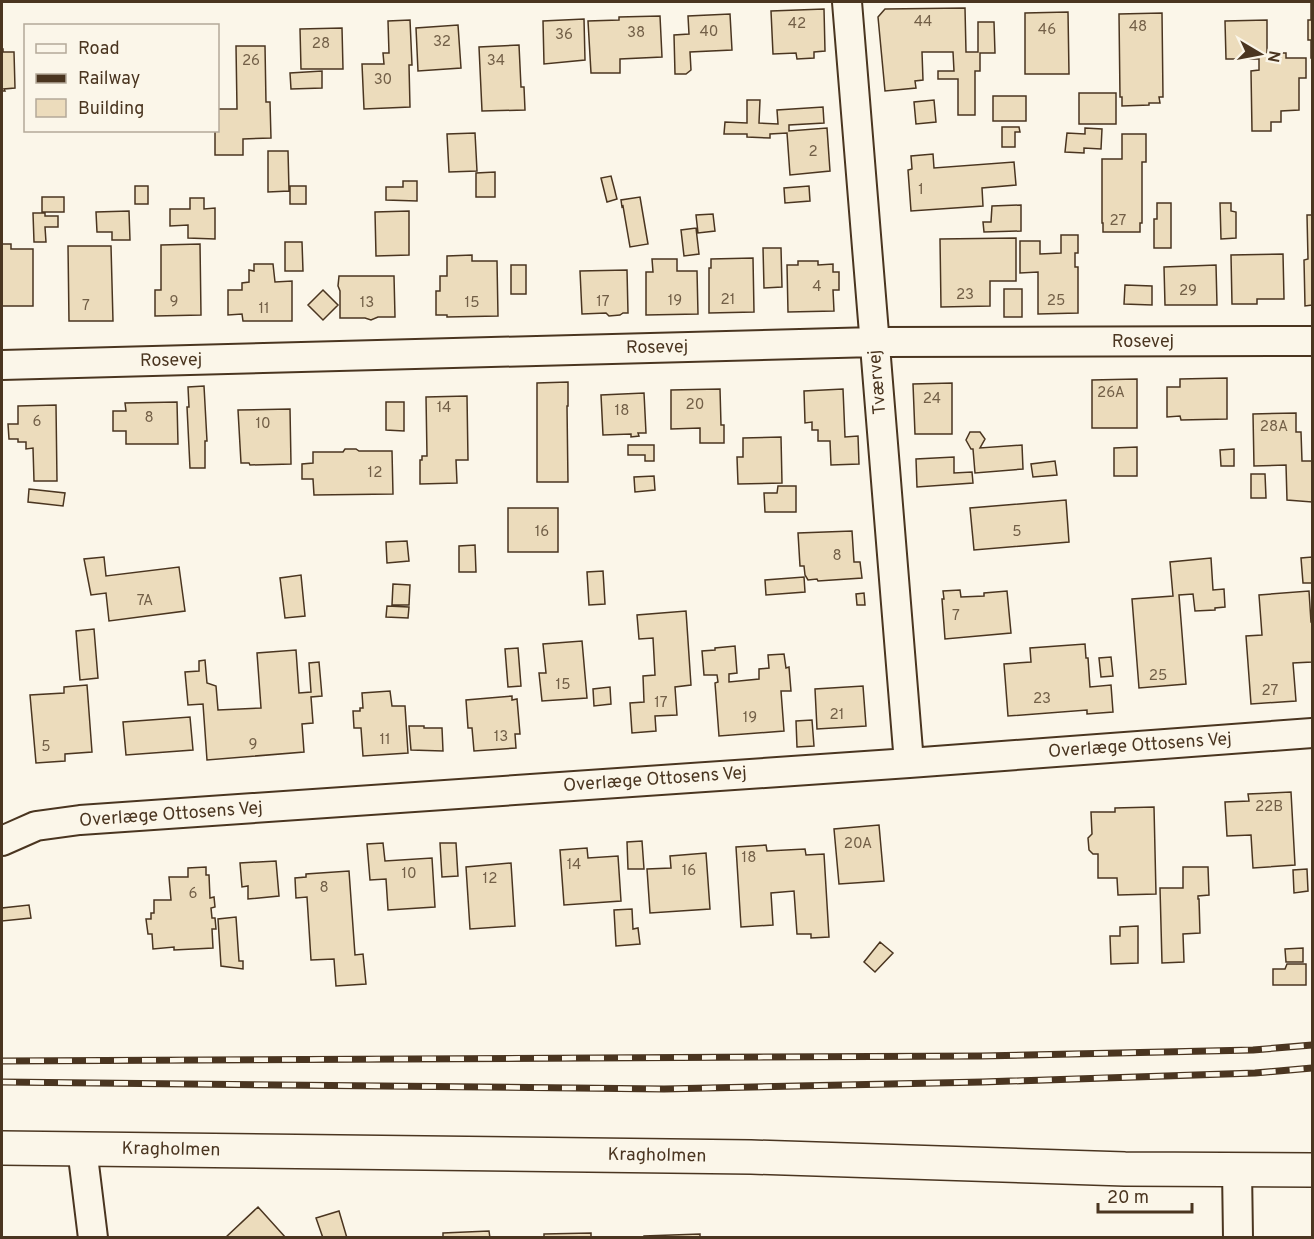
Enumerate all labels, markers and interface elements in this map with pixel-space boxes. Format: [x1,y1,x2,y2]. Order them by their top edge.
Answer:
house number: 44 [914,13,932,32]
house number: 42 [788,15,806,34]
house number: 48 [1129,18,1147,37]
house number: 46 [1038,21,1056,40]
house number: 40 [700,23,718,42]
legend [24,24,219,132]
house number: 38 [627,24,645,43]
north arrow [1230,24,1290,84]
house number: 36 [555,26,573,45]
house number: 32 [433,33,451,52]
house number: 28 [312,35,330,54]
text: Road [78,38,120,61]
text: N [1262,49,1284,64]
house number: 26 [242,52,260,71]
house number: 34 [487,52,505,71]
text: Railway [78,68,140,91]
house number: 30 [374,71,392,90]
text: Building [78,98,144,121]
house number: 2 [808,143,818,162]
house number: 1 [918,181,924,200]
house number: 27 [1110,212,1127,231]
house number: 4 [812,278,822,297]
house number: 29 [1179,282,1197,301]
house number: 23 [956,286,974,305]
house number: 21 [721,291,735,310]
house number: 19 [668,292,682,311]
house number: 25 [1047,292,1065,311]
house number: 9 [170,293,178,312]
house number: 17 [596,293,610,312]
house number: 13 [360,294,374,313]
house number: 15 [465,294,479,313]
house number: 7 [82,297,90,316]
house number: 11 [258,300,270,319]
street label: Rosevej [1112,331,1174,354]
street label: Rosevej [626,336,688,360]
street label: Rosevej [140,349,202,373]
street label: Tværvej [864,349,892,415]
house number: 26A [1097,384,1125,403]
house number: 24 [923,390,941,409]
house number: 20 [686,396,704,415]
house number: 14 [437,399,451,418]
house number: 18 [615,402,629,421]
house number: 8 [144,409,154,428]
house number: 6 [33,413,42,432]
house number: 10 [255,415,271,434]
house number: 28A [1260,418,1288,437]
house number: 12 [368,464,382,483]
house number: 16 [535,523,549,542]
house number: 5 [1012,523,1022,542]
house number: 8 [832,547,842,566]
house number: 7A [137,592,153,611]
house number: 7 [952,607,960,626]
house number: 25 [1149,667,1167,686]
house number: 15 [556,676,570,695]
house number: 27 [1262,682,1279,701]
house number: 23 [1033,690,1051,709]
house number: 17 [654,694,668,713]
house number: 21 [830,706,844,725]
house number: 19 [743,709,757,728]
house number: 13 [494,728,508,747]
street label: Overlæge Ottosens Vej [1047,728,1233,764]
house number: 11 [379,731,391,750]
house number: 9 [249,736,257,755]
house number: 5 [41,738,51,757]
street label: Overlæge Ottosens Vej [562,762,748,798]
street label: Overlæge Ottosens Vej [78,797,264,833]
house number: 22B [1255,798,1283,817]
house number: 20A [844,835,872,854]
house number: 18 [742,849,756,868]
house number: 14 [567,856,581,875]
house number: 16 [682,862,696,881]
house number: 10 [401,865,417,884]
house number: 12 [483,870,497,889]
house number: 8 [319,879,329,898]
house number: 6 [189,885,198,904]
street label: Kragholmen [121,1138,221,1162]
street label: Kragholmen [607,1144,707,1168]
scale bar [1098,1176,1192,1214]
text: 20 m [1107,1187,1149,1210]

